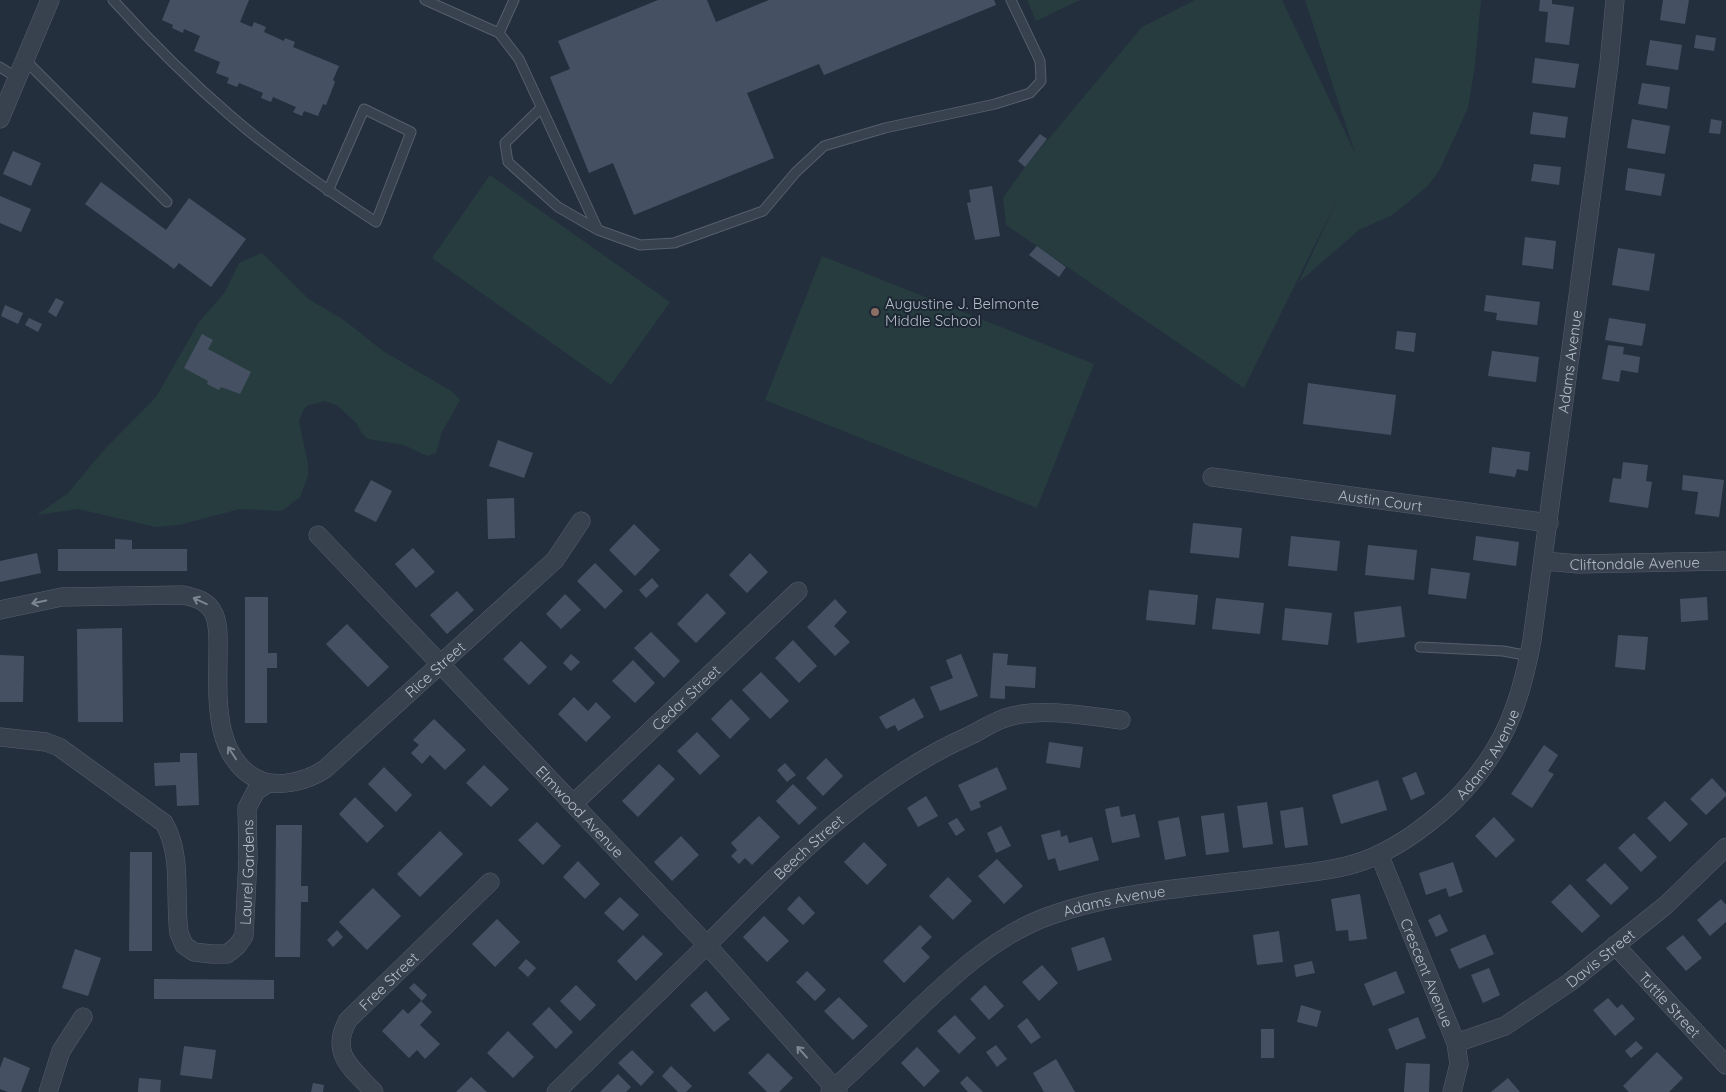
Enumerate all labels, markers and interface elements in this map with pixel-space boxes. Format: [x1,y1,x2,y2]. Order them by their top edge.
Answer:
place label: Augustine J. Belmonte Middle School [885,294,1039,330]
marker: Augustine J. Belmonte Middle School [869,306,881,318]
street label: Adams Avenue [1553,309,1586,414]
street label: Austin Court [1337,485,1424,515]
street label: Cliftondale Avenue [1569,552,1700,574]
one-way arrow [192,595,207,605]
one-way arrow [31,597,47,607]
street label: Rice Street [401,637,469,701]
street label: Cedar Street [647,660,724,734]
street label: Adams Avenue [1452,706,1523,803]
one-way arrow [227,746,237,760]
street label: Elmwood Avenue [532,761,628,861]
street label: Beech Street [769,810,847,883]
street label: Laurel Gardens [235,819,258,925]
street label: Adams Avenue [1061,881,1166,920]
street label: Crescent Avenue [1397,915,1458,1030]
street label: Davis Street [1562,924,1638,991]
street label: Free Street [354,948,422,1014]
street label: Tuttle Street [1635,968,1705,1041]
one-way arrow [796,1045,808,1058]

